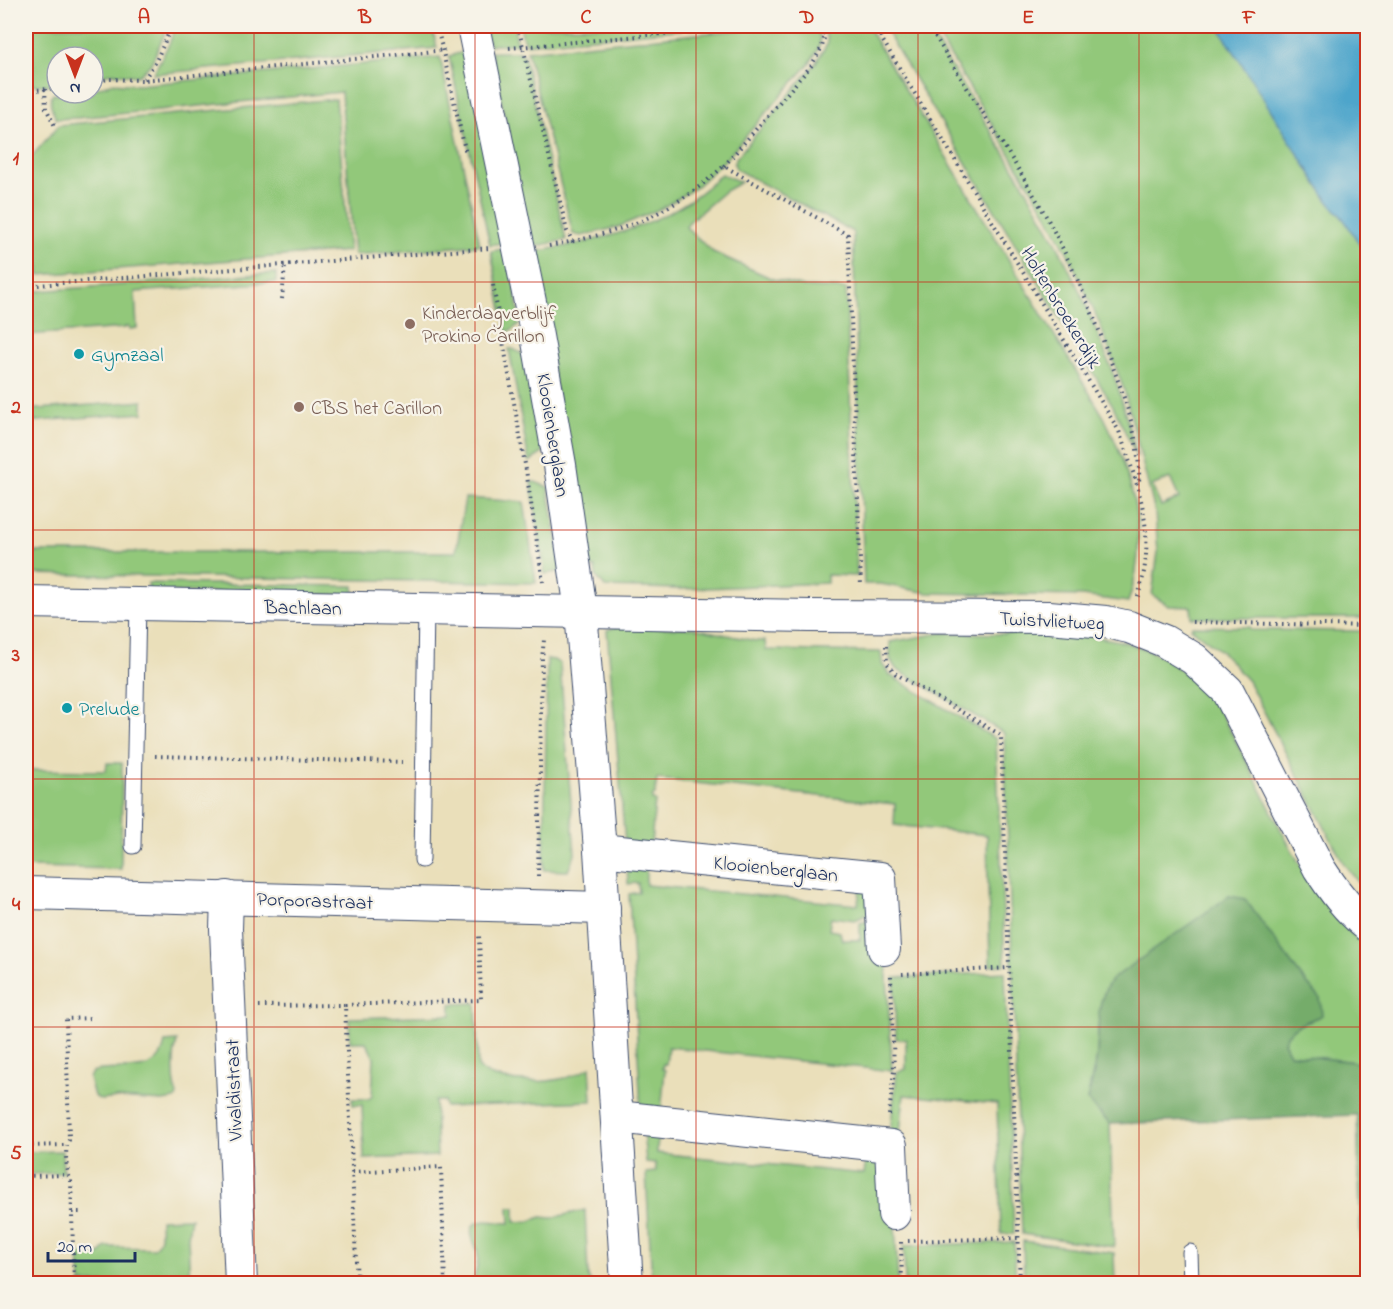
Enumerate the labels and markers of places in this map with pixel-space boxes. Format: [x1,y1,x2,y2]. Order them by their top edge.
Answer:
place label: Kinderdagverblijf Prokino Carillon [422,300,557,352]
marker: Kinderdagverblijf Prokino Carillon [403,317,417,331]
place label: Gymzaal [91,342,164,371]
marker: Gymzaal [72,347,86,361]
place label: CBS het Carillon [311,395,442,424]
marker: CBS het Carillon [292,400,306,414]
place label: Prelude [79,696,140,725]
marker: Prelude [60,701,74,715]

